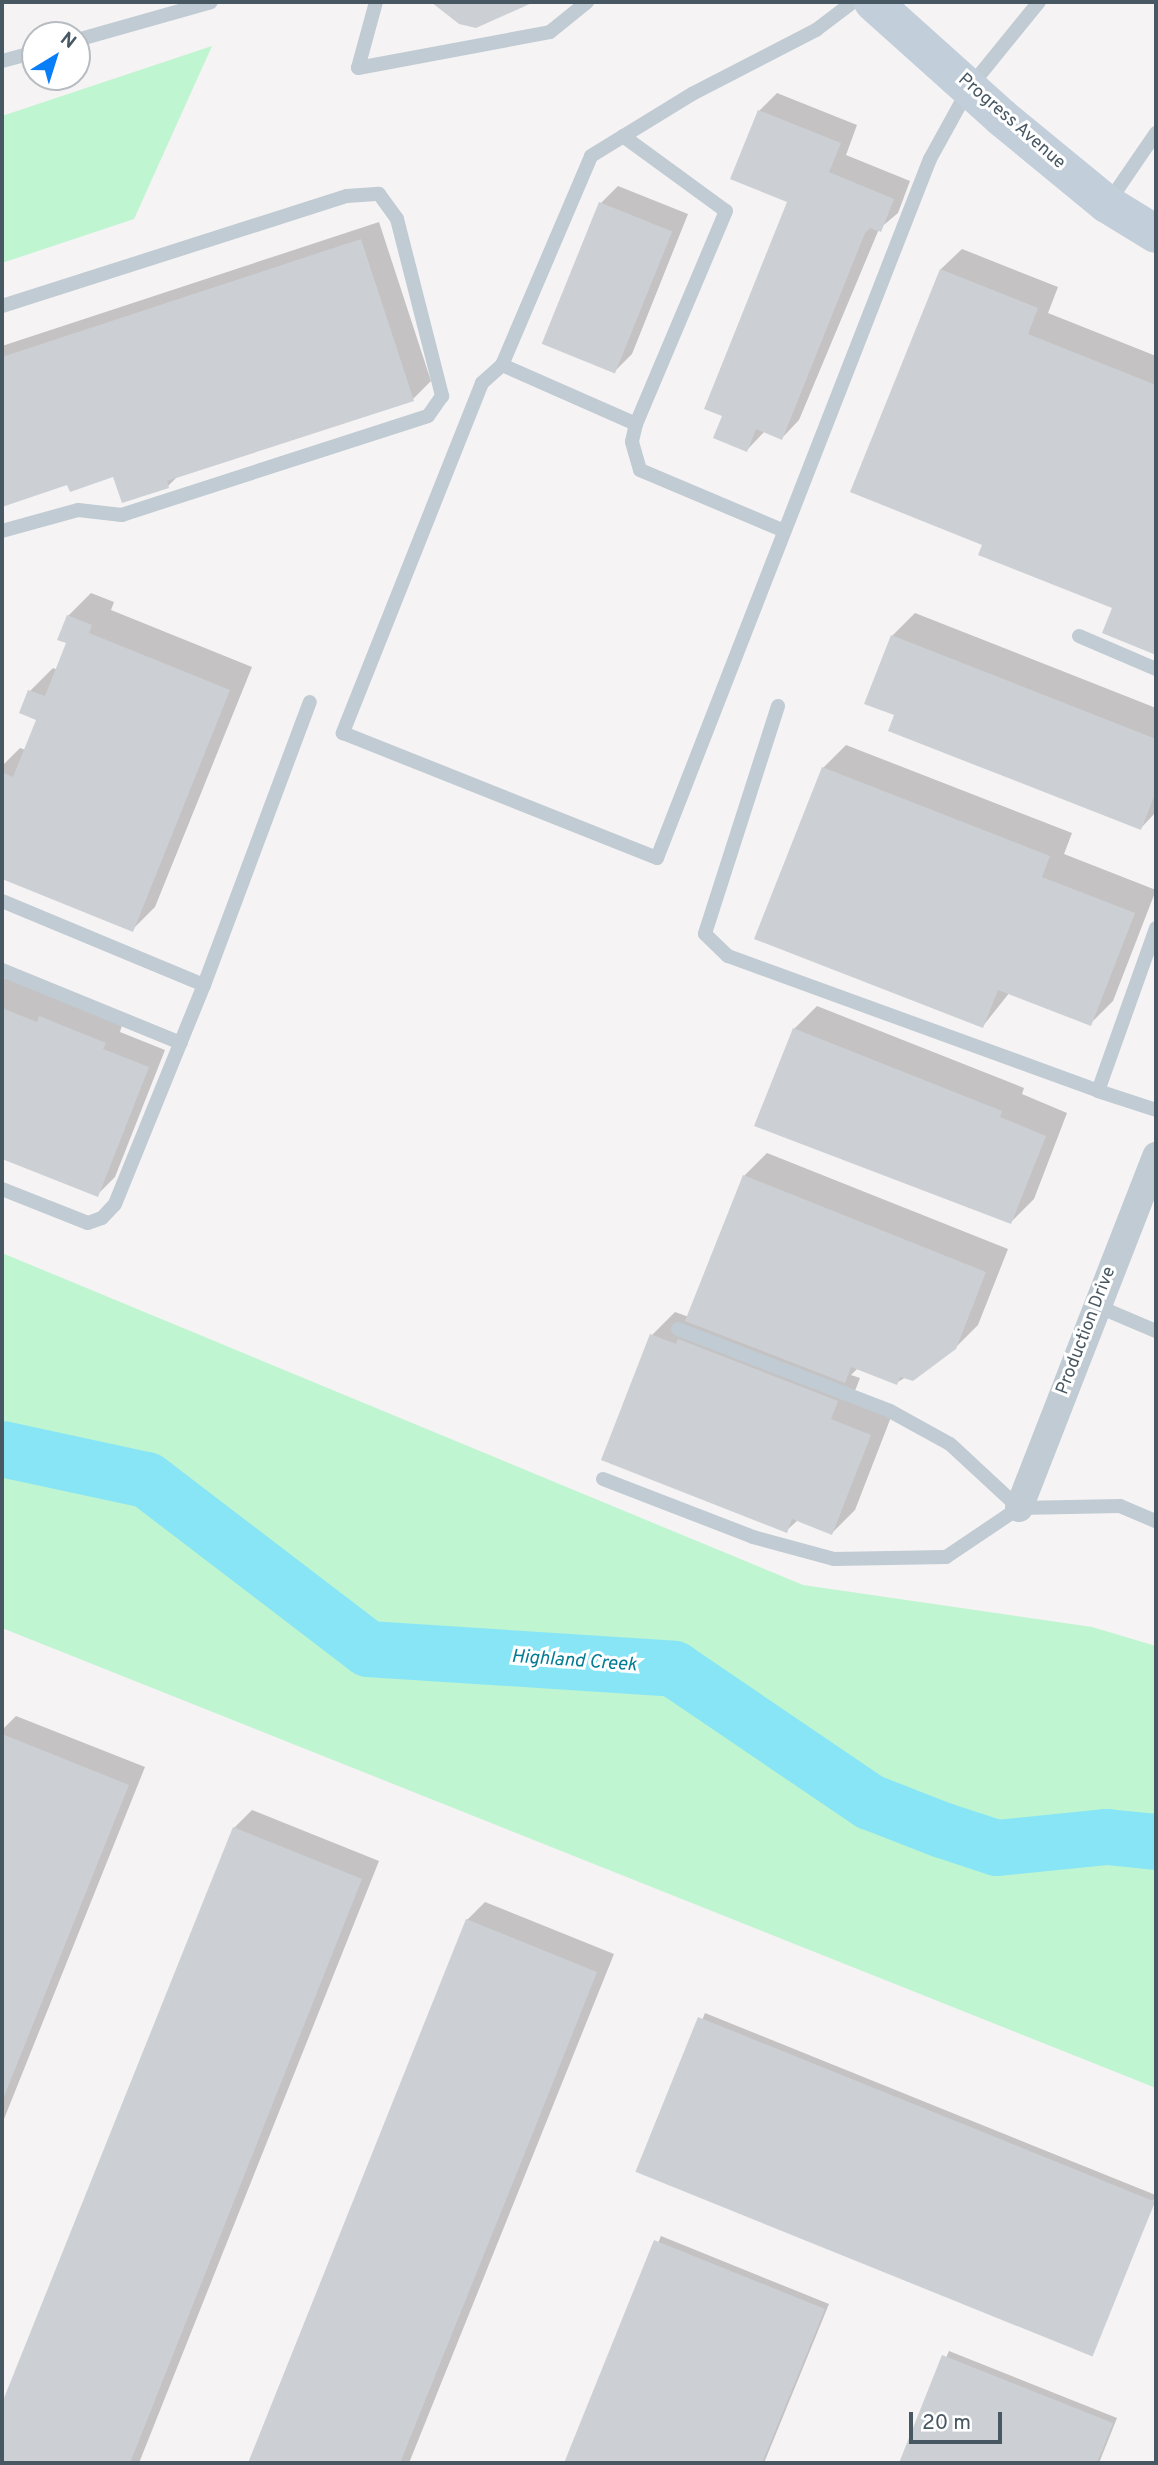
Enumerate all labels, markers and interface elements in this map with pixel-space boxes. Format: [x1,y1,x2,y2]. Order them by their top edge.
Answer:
north arrow [21,21,91,91]
text: N [55,27,80,55]
street label: Progress Avenue [953,69,1069,175]
street label: Production Drive [1053,1264,1121,1398]
water label: Highland Creek [511,1646,637,1678]
scale bar [913,2398,1006,2442]
text: 20 m [922,2410,971,2437]

